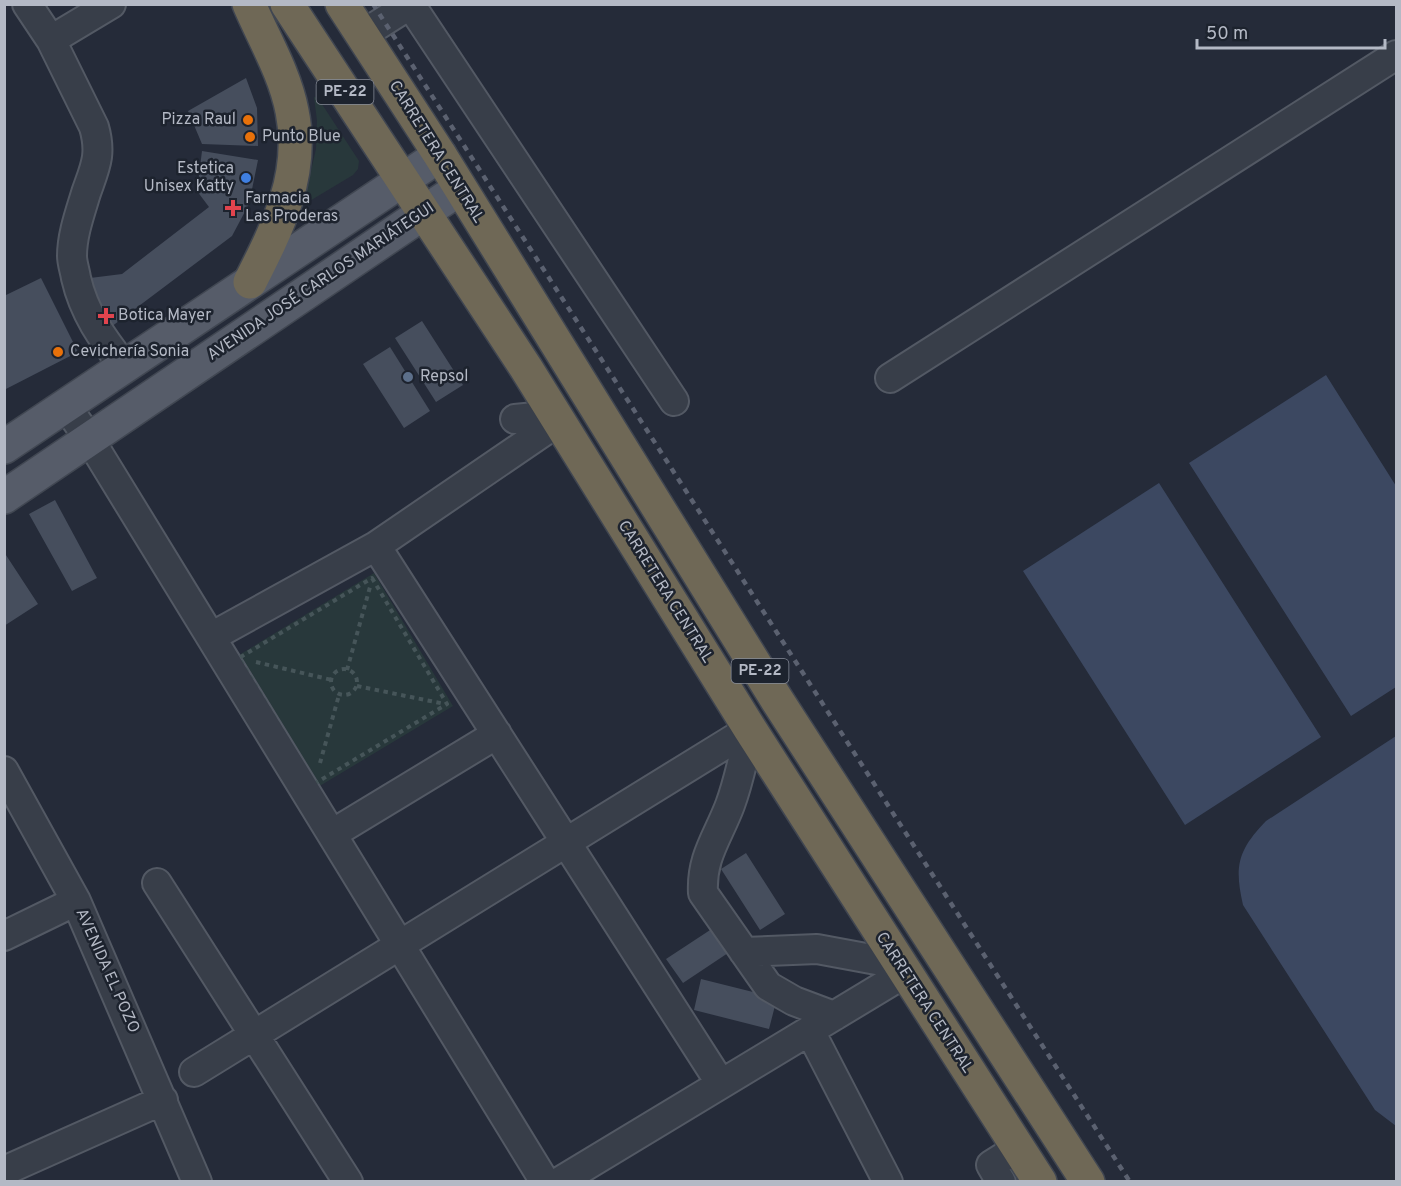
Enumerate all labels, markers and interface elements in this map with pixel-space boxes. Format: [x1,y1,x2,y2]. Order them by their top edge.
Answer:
scale bar [1197,12,1384,50]
text: 50 m [1206,23,1248,46]
street label: CARRETERA CENTRAL [384,77,488,227]
road number: PE-22 [316,80,374,104]
place label: Pizza Raul [161,110,236,130]
marker: Pizza Raul [241,113,255,127]
place label: Punto Blue [262,127,341,147]
marker: Punto Blue [243,130,257,144]
place label: Estetica Unisex Katty [144,159,234,197]
marker: Estetica Unisex Katty [239,171,253,185]
place label: Farmacia Las Proderas [245,189,338,227]
street label: AVENIDA JOSÉ CARLOS MARIÁTEGUI [203,197,438,366]
marker: Farmacia Las Proderas [226,201,240,215]
place label: Botica Mayer [118,306,211,326]
marker: Botica Mayer [99,309,113,323]
place label: Cevichería Sonia [70,342,189,362]
marker: Cevichería Sonia [51,345,65,359]
place label: Repsol [420,367,468,387]
marker: Repsol [401,370,415,384]
street label: CARRETERA CENTRAL [613,517,717,667]
road number: PE-22 [732,659,789,683]
street label: AVENIDA EL POZO [71,906,143,1036]
street label: CARRETERA CENTRAL [871,929,977,1077]

